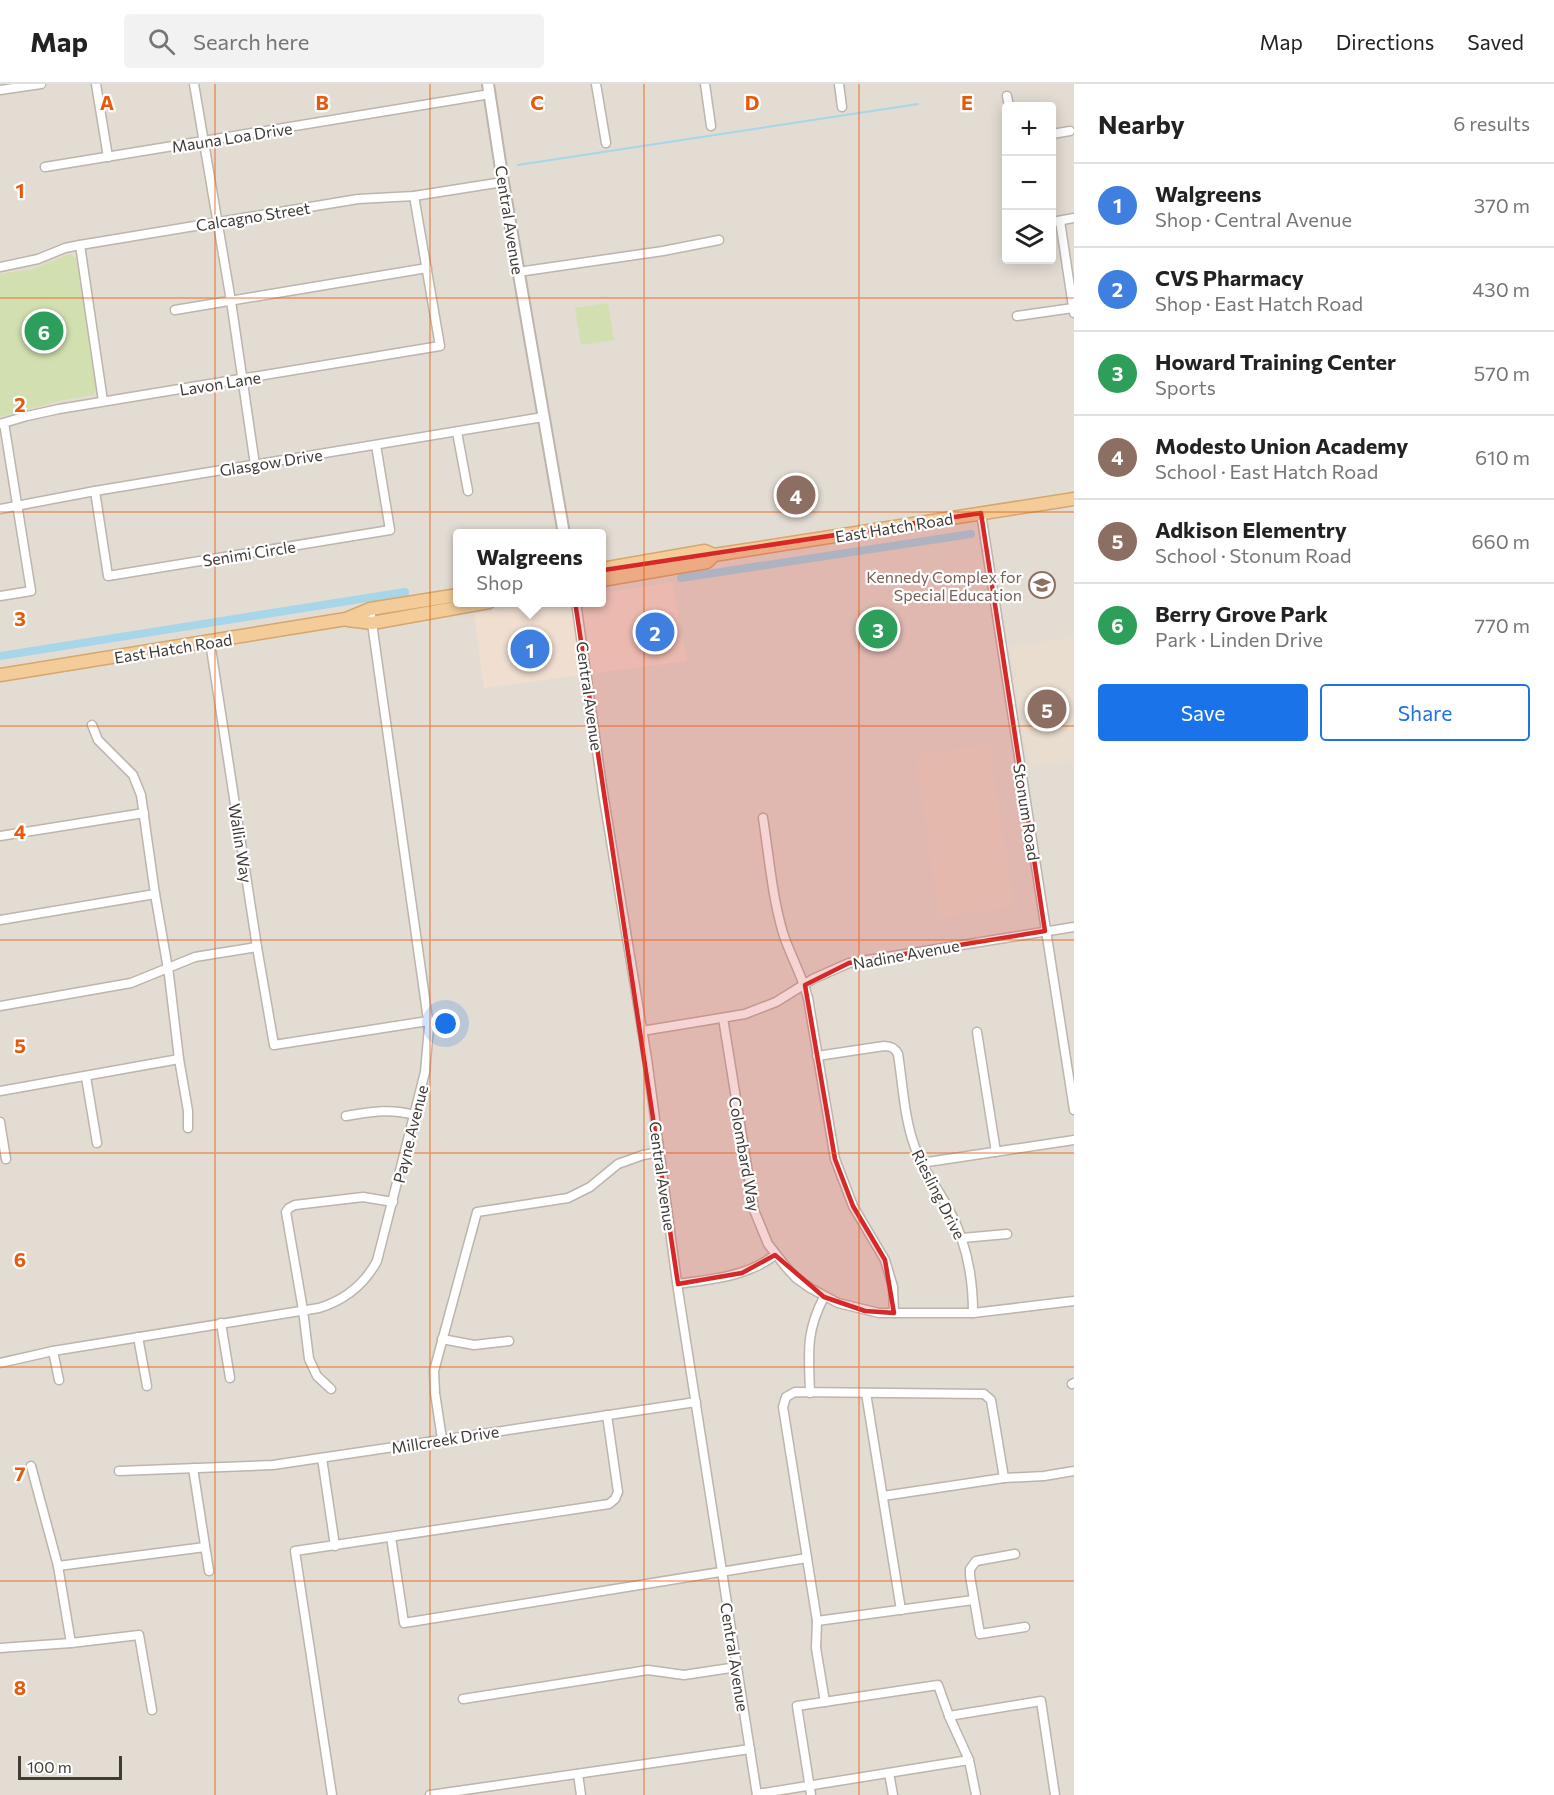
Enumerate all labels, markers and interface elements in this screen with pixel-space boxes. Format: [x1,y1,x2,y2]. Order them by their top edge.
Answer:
search box [124,14,544,68]
text: Map [30,24,88,58]
icon: search [145,25,178,58]
text: Search here [193,28,309,55]
text: Map [1260,29,1303,54]
text: Directions [1336,29,1434,54]
text: Saved [1467,29,1524,54]
text: A [100,90,114,114]
text: B [315,90,329,114]
text: C [530,90,544,114]
text: D [745,90,759,114]
text: E [961,90,973,114]
map controls [1002,102,1056,264]
button: + [1002,102,1056,156]
text: Nearby [1098,108,1185,139]
text: 6 results [1453,111,1530,135]
street label: Mauna Loa Drive [170,118,294,156]
button: − [1002,156,1056,210]
street label: Central Avenue [492,164,528,276]
text: 1 [15,178,25,202]
text: Walgreens [1155,180,1261,207]
text: 1 [1113,193,1122,217]
text: 370 m [1474,193,1530,217]
street label: Calcagno Street [195,198,312,234]
text: Shop · Central Avenue [1155,207,1352,231]
button: layers [1002,210,1056,264]
text: CVS Pharmacy [1155,264,1304,291]
text: 2 [1112,277,1123,301]
text: 430 m [1472,277,1530,301]
text: Shop · East Hatch Road [1155,291,1363,315]
pin: 6 [24,308,63,354]
text: Howard Training Center [1155,348,1396,375]
text: 3 [1112,361,1123,385]
text: 570 m [1474,361,1530,385]
street label: Lavon Lane [178,367,262,399]
text: Sports [1155,375,1216,399]
text: 2 [14,392,26,416]
text: Modesto Union Academy [1155,432,1408,459]
street label: Glasgow Drive [218,445,324,479]
text: 4 [1111,445,1124,469]
text: 610 m [1475,445,1530,469]
text: School · East Hatch Road [1155,459,1378,483]
pin: 4 [776,472,816,518]
street label: East Hatch Road [834,508,954,546]
text: Adkison Elementry [1155,516,1347,543]
popup [453,529,606,607]
text: 5 [1112,529,1123,553]
text: 660 m [1471,529,1530,553]
street label: Senimi Circle [201,536,297,570]
text: Walgreens [476,543,583,570]
text: School · Stonum Road [1155,543,1352,567]
place label: Kennedy Complex for Special Education [866,567,1023,604]
text: Shop [476,570,523,594]
school or university icon: Kennedy Complex for Special Education [1027,570,1057,600]
text: Berry Grove Park [1155,600,1328,627]
text: 3 [14,606,26,630]
pin: 3 [858,606,898,652]
pin: 2 [636,610,674,654]
text: 6 [1111,613,1124,637]
text: 770 m [1475,613,1530,637]
pin: 1 [510,626,550,672]
text: Park · Linden Drive [1155,627,1323,651]
street label: East Hatch Road [113,629,233,667]
street label: Central Avenue [573,640,607,752]
button: Save [1098,684,1308,741]
button: Share [1320,684,1530,741]
pin: 5 [1028,686,1066,732]
street label: Stonum Road [1010,762,1044,862]
street label: Wallin Way [225,802,257,884]
text: 4 [14,819,26,843]
street label: Nadine Avenue [851,935,961,973]
your location [431,1009,460,1038]
text: 5 [14,1033,26,1057]
street label: Payne Avenue [389,1083,431,1185]
street label: Colombard Way [726,1095,764,1213]
street label: Central Avenue [646,1120,680,1232]
street label: Riesling Drive [908,1146,970,1242]
text: 6 [14,1247,26,1271]
street label: Millcreek Drive [390,1421,500,1457]
text: 7 [15,1461,26,1485]
street label: Central Avenue [717,1601,753,1713]
text: 8 [14,1675,26,1699]
scale bar [18,1753,122,1780]
text: 100 m [27,1757,72,1776]

